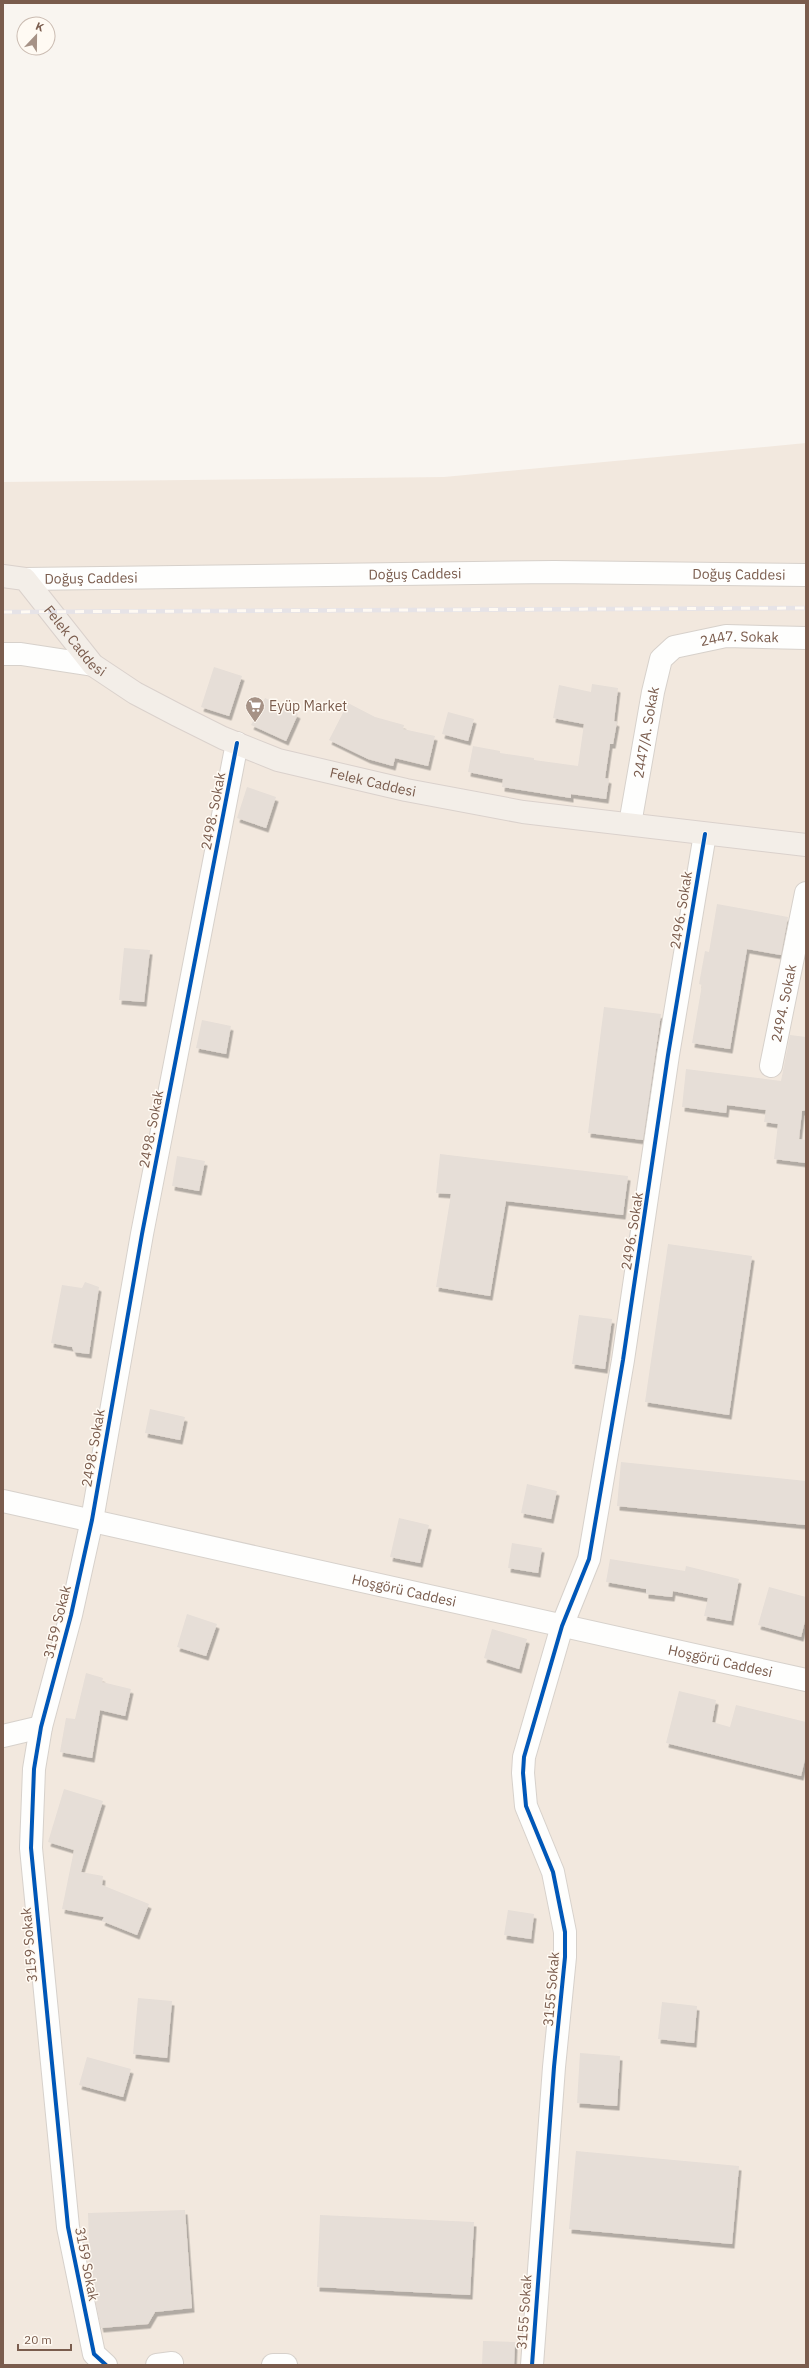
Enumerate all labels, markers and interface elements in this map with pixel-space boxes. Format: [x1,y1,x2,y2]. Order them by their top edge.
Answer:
north arrow [16,16,56,56]
text: K [34,19,46,35]
street label: Doğuş Caddesi [368,564,462,583]
street label: Doğuş Caddesi [692,565,786,584]
street label: Doğuş Caddesi [44,569,138,588]
street label: Felek Caddesi [40,602,110,680]
street label: 2447. Sokak [698,627,779,650]
street label: 2447/A. Sokak [629,684,663,780]
supermarket icon: Eyüp Market [244,695,266,723]
place label: Eyüp Market [269,697,347,715]
street label: Felek Caddesi [328,763,418,801]
street label: 2498. Sokak [197,770,229,851]
street label: 2496. Sokak [666,869,696,950]
street label: 2494. Sokak [767,962,800,1044]
street label: 2498. Sokak [135,1088,167,1169]
street label: 2496. Sokak [617,1190,647,1271]
street label: 2498. Sokak [77,1407,109,1488]
street label: Hoşgörü Caddesi [350,1570,458,1611]
street label: 3159 Sokak [39,1583,75,1661]
street label: Hoşgörü Caddesi [666,1641,774,1681]
street label: 3159 Sokak [17,1906,41,1983]
street label: 3155 Sokak [539,1950,563,2027]
street label: 3159 Sokak [71,2225,103,2303]
street label: 3155 Sokak [512,2273,536,2350]
scale bar [18,2326,71,2352]
text: 20 m [24,2332,52,2347]

